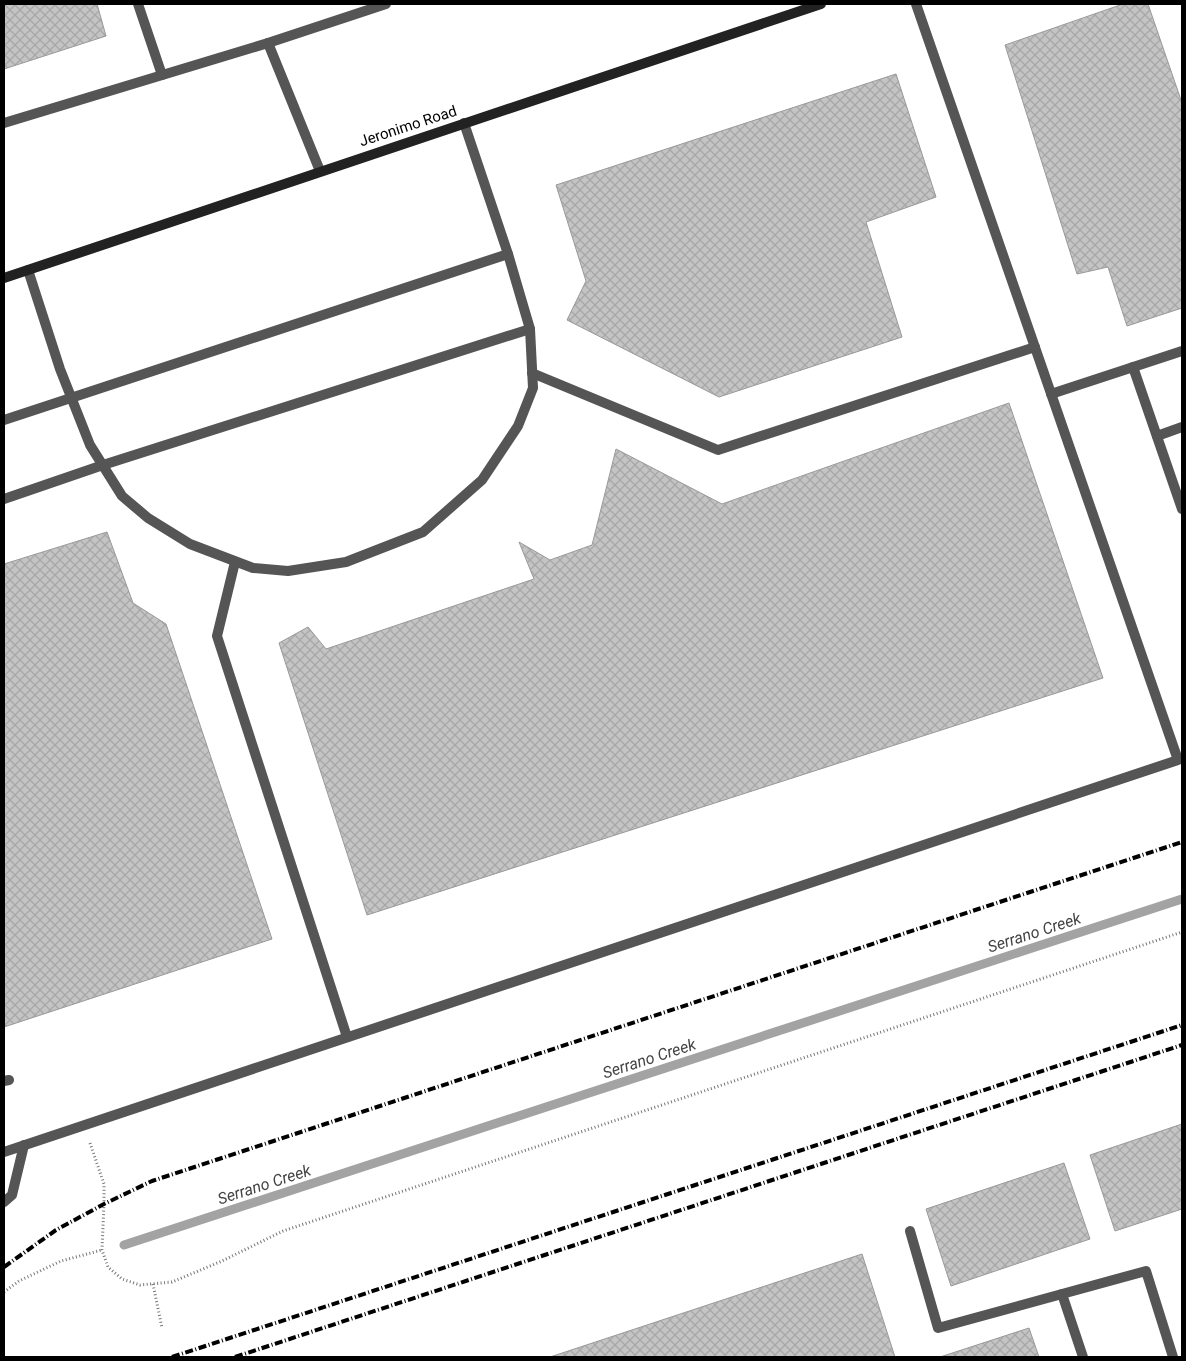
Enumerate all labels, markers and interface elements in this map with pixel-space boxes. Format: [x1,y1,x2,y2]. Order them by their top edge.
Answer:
street label: Jeronimo Road [357,102,459,150]
water label: Serrano Creek [985,908,1084,956]
water label: Serrano Creek [600,1034,699,1082]
water label: Serrano Creek [215,1160,314,1208]

